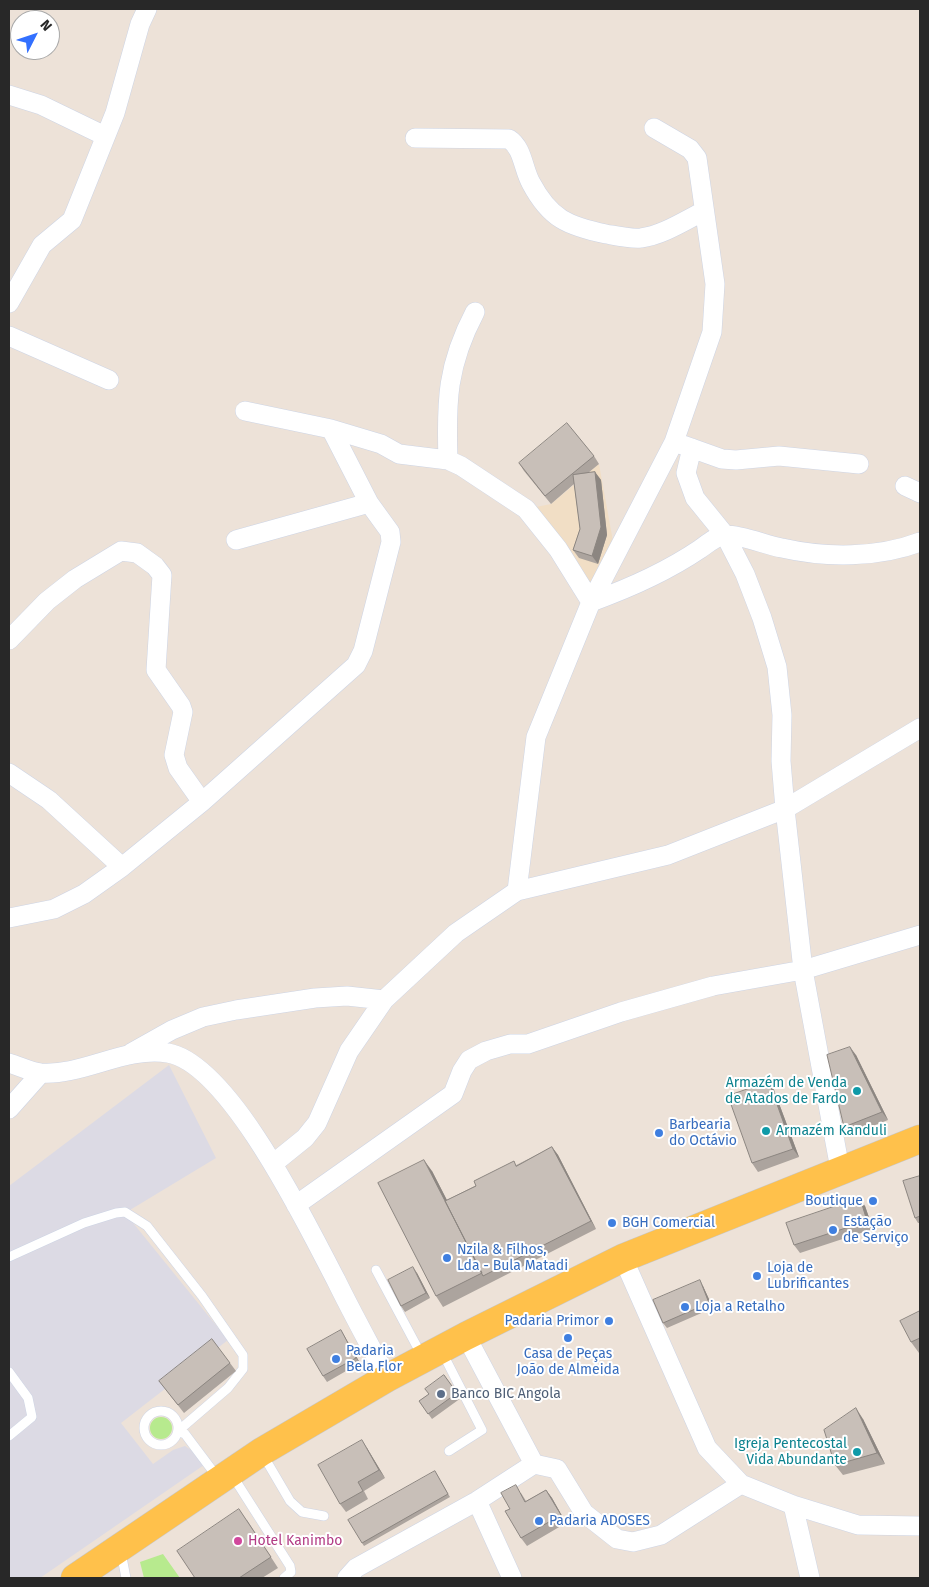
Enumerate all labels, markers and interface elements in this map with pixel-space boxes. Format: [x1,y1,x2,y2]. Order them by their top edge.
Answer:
north arrow [10,10,60,60]
text: N [36,16,55,35]
place label: Armazém de Venda de Atados de Fardo [725,1075,847,1108]
marker: Armazém de Venda de Atados de Fardo [851,1085,863,1097]
place label: Barbearia do Octávio [669,1117,737,1150]
place label: Armazém Kanduli [776,1123,887,1139]
marker: Armazém Kanduli [760,1125,772,1137]
marker: Barbearia do Octávio [653,1127,665,1139]
place label: Boutique [805,1193,863,1209]
marker: Boutique [867,1195,879,1207]
place label: Estação de Serviço [843,1214,909,1246]
place label: BGH Comercial [622,1215,715,1231]
marker: BGH Comercial [606,1217,618,1229]
marker: Estação de Serviço [827,1224,839,1236]
place label: Nzila & Filhos, Lda - Bula Matadi [457,1242,568,1274]
marker: Nzila & Filhos, Lda - Bula Matadi [441,1252,453,1264]
place label: Loja de Lubrificantes [767,1260,849,1292]
marker: Loja de Lubrificantes [751,1270,763,1282]
place label: Loja a Retalho [695,1299,785,1315]
marker: Loja a Retalho [679,1301,691,1313]
place label: Padaria Primor [505,1313,599,1329]
marker: Padaria Primor [603,1315,615,1327]
marker: Casa de Peças João de Almeida [562,1332,574,1344]
place label: Padaria Bela Flor [346,1343,402,1375]
place label: Casa de Peças João de Almeida [516,1346,620,1378]
marker: Padaria Bela Flor [330,1353,342,1365]
place label: Banco BIC Angola [451,1386,561,1402]
marker: Banco BIC Angola [435,1388,447,1400]
place label: Igreja Pentecostal Vida Abundante [734,1436,847,1468]
marker: Igreja Pentecostal Vida Abundante [851,1446,863,1458]
place label: Padaria ADOSES [549,1513,650,1529]
marker: Padaria ADOSES [533,1515,545,1527]
place label: Hotel Kanimbo [248,1533,342,1549]
marker: Hotel Kanimbo [232,1535,244,1547]

